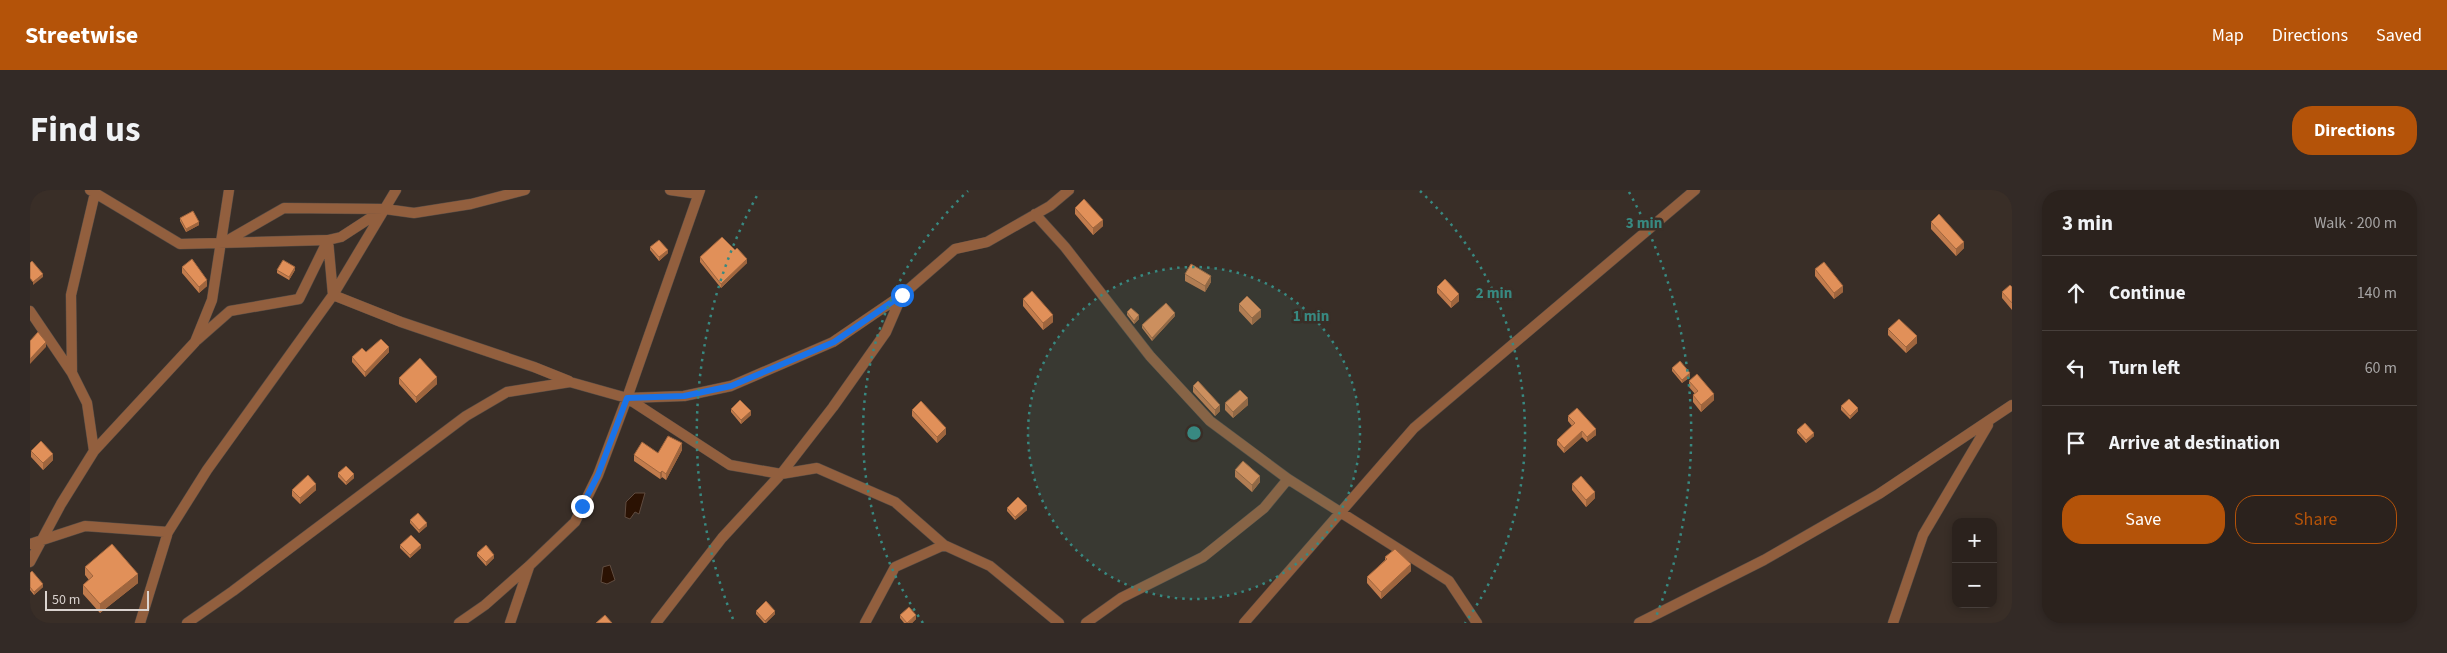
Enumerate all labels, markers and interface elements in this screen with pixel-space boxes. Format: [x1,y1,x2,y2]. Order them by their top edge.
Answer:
text: Streetwise [25,18,138,53]
text: Map [2212,23,2244,48]
text: Directions [2272,23,2348,48]
text: Saved [2376,23,2422,48]
text: Find us [30,105,140,155]
button: Directions [2292,106,2417,155]
text: 3 min [2062,208,2113,238]
text: Walk · 200 m [2314,212,2397,234]
text: 3 min [1626,213,1662,234]
icon: ahead [2062,279,2090,307]
text: Continue [2109,280,2186,307]
text: 140 m [2357,282,2397,304]
text: 2 min [1476,283,1512,304]
route start [891,284,914,307]
text: 1 min [1293,306,1329,327]
icon: left [2062,354,2090,382]
text: Turn left [2109,355,2180,382]
text: 60 m [2365,357,2397,379]
centre of rings [1185,424,1203,442]
icon: arrive [2062,429,2090,457]
text: Arrive at destination [2109,430,2280,457]
route end [571,495,594,518]
button: Save [2062,495,2225,544]
button: Share [2235,495,2397,544]
map controls [1952,518,1997,608]
button: + [1952,518,1997,563]
button: − [1952,563,1997,608]
scale bar [45,588,149,611]
text: 50 m [52,590,80,610]

